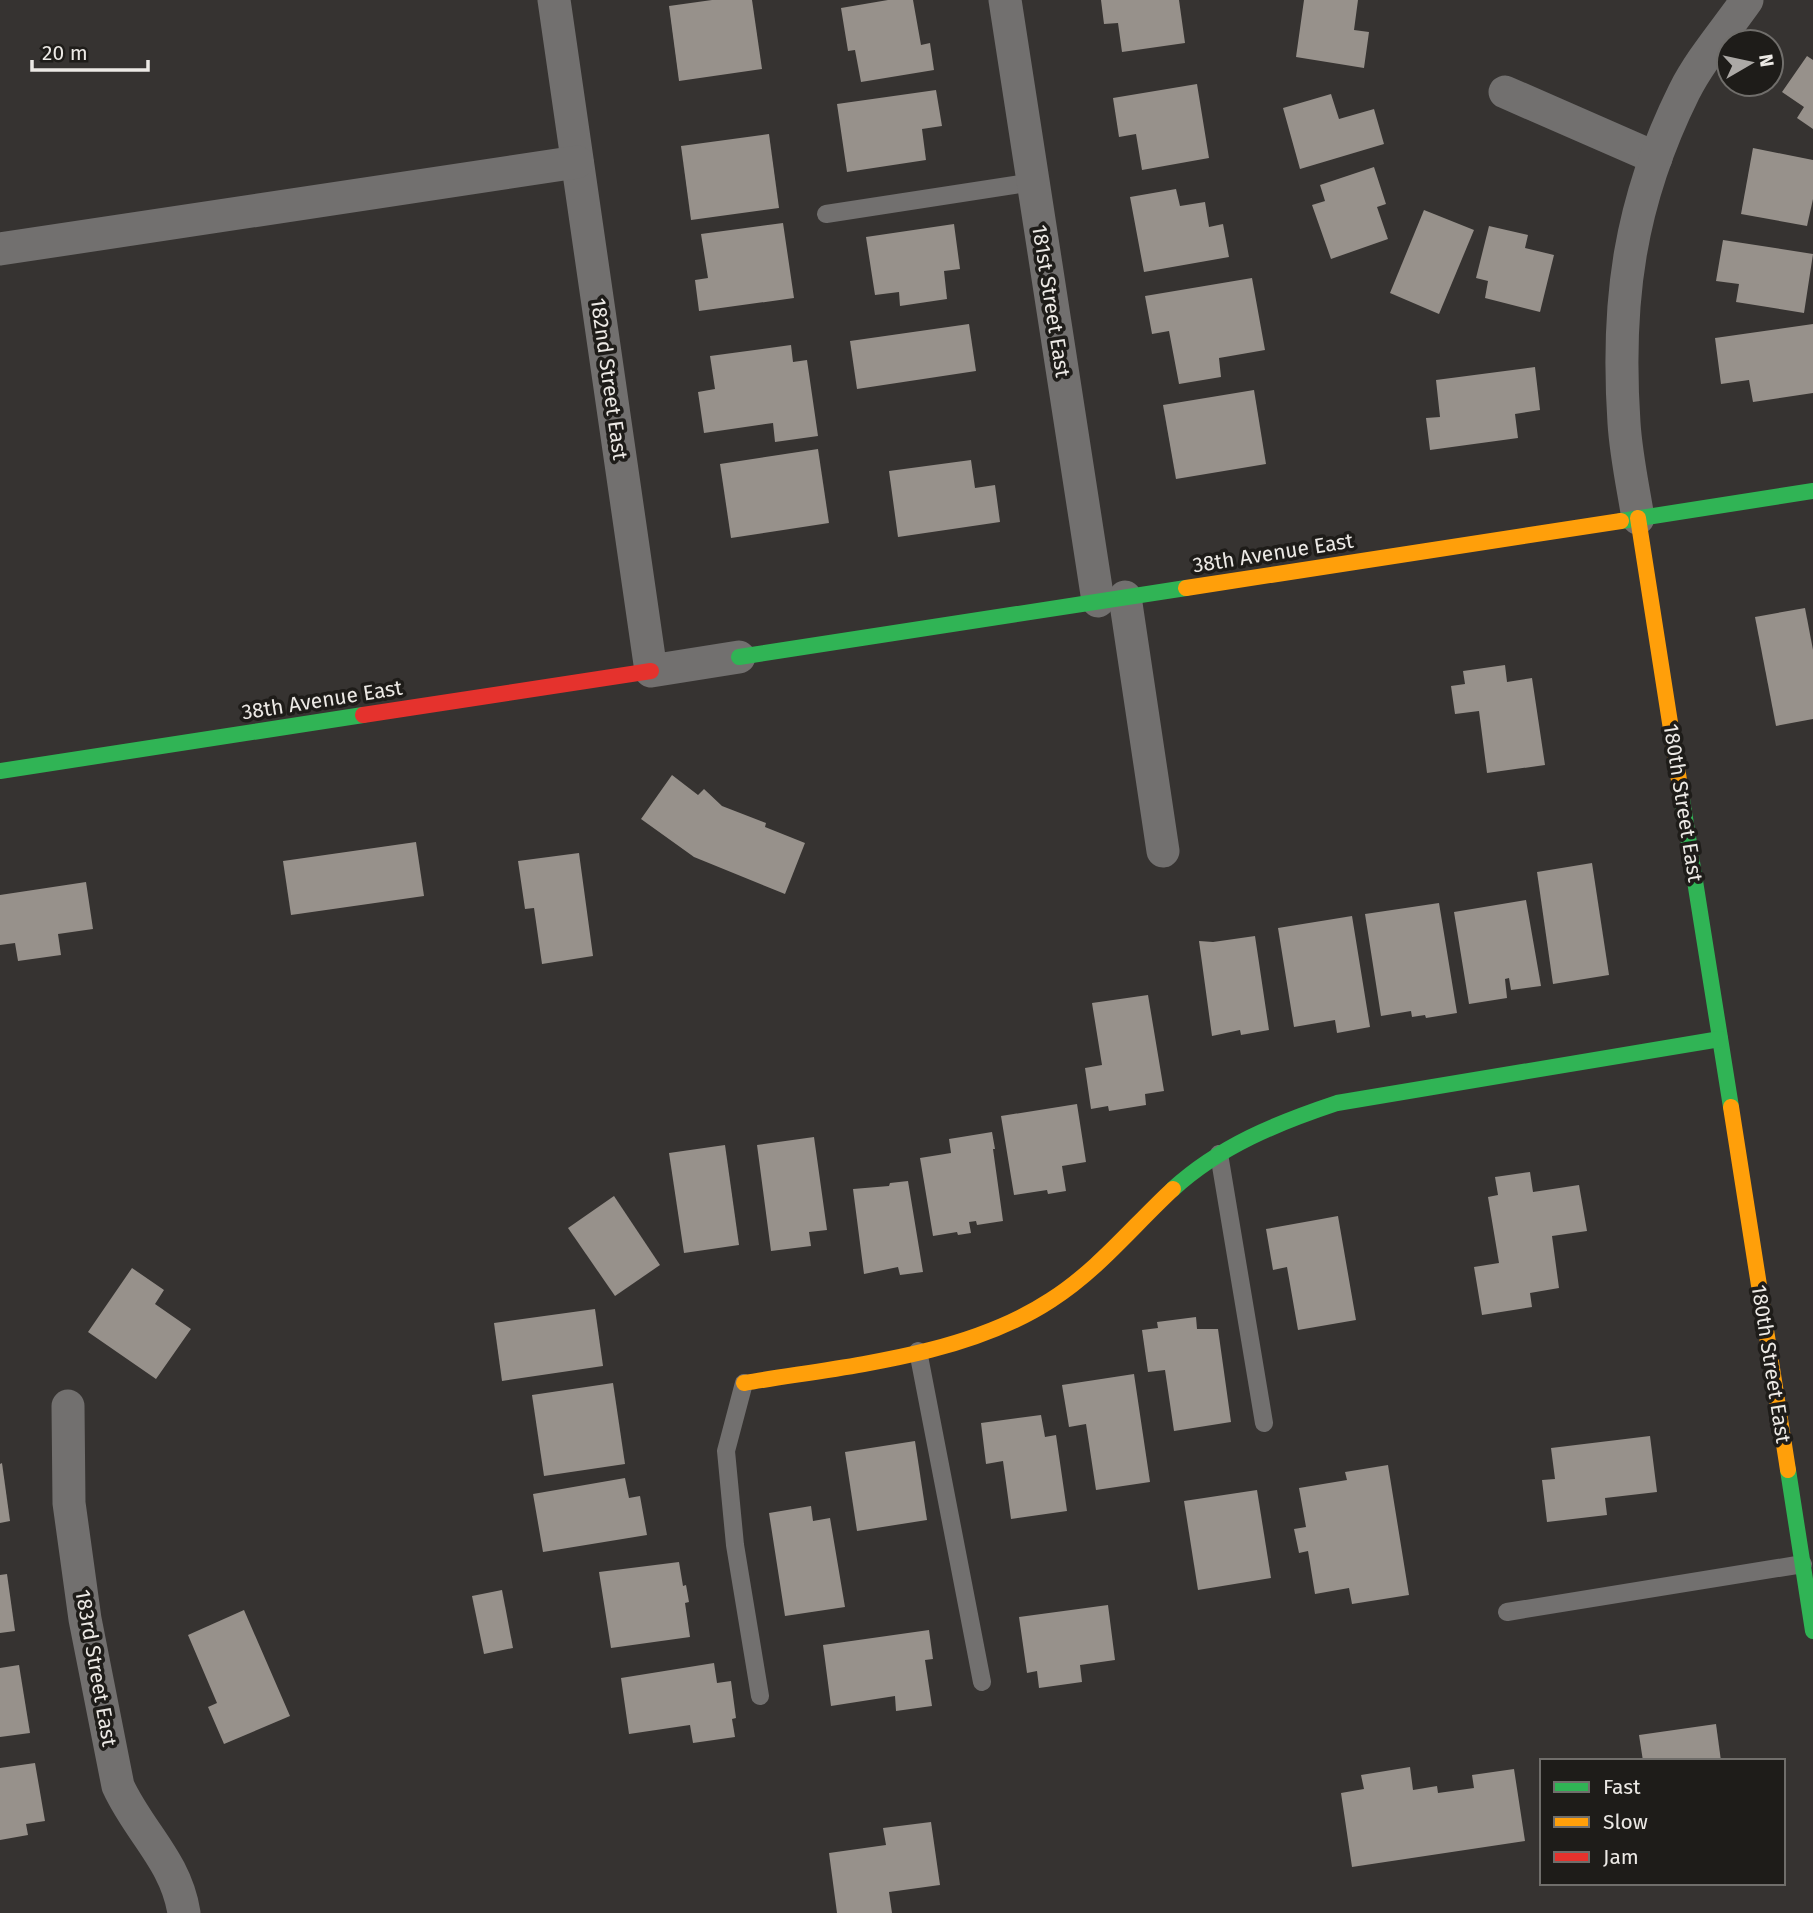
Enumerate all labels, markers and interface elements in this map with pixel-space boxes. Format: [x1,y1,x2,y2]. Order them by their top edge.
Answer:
scale bar [32,28,147,72]
north arrow [1715,28,1785,98]
text: 20 m [42,40,88,66]
text: N [1754,52,1779,68]
street label: 181st Street East [1026,223,1076,380]
street label: 182nd Street East [585,296,633,462]
street label: 38th Avenue East [1191,527,1356,579]
street label: 38th Avenue East [240,674,405,726]
street label: 180th Street East [1658,722,1708,884]
street label: 180th Street East [1746,1283,1796,1445]
street label: 183rd Street East [69,1588,123,1749]
legend [1540,1759,1785,1885]
text: Fast [1603,1774,1641,1800]
text: Slow [1603,1809,1648,1835]
text: Jam [1603,1844,1639,1870]

